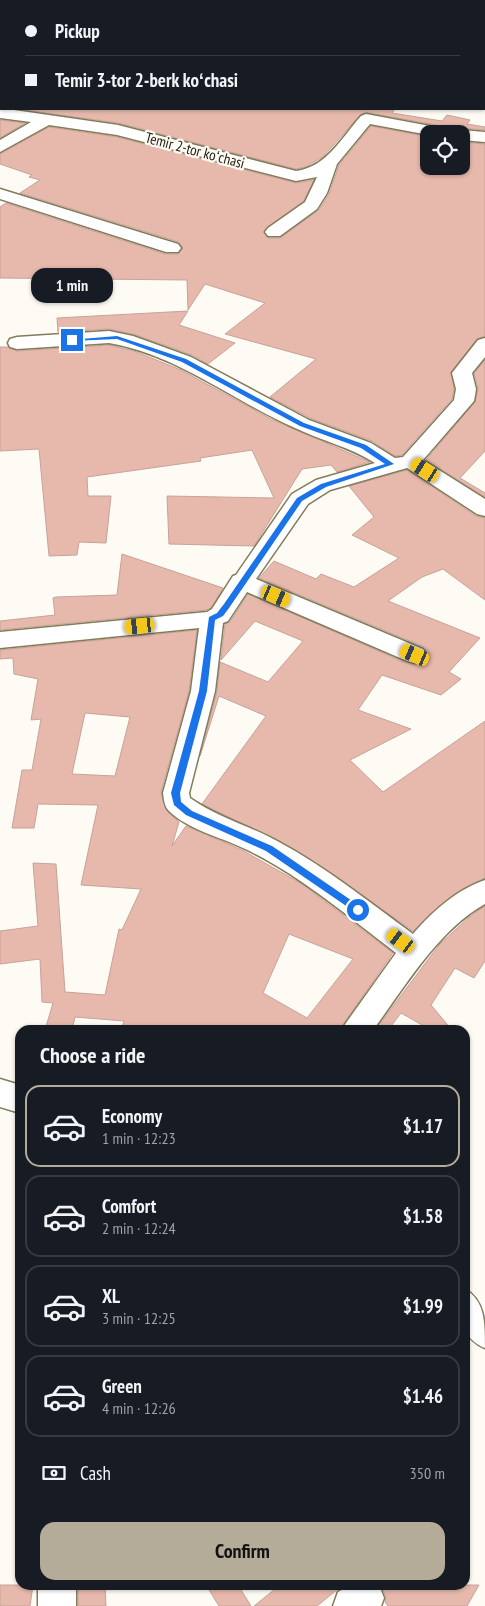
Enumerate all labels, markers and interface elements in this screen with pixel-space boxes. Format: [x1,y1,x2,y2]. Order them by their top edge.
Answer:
text: Pickup [55,19,100,43]
text: Temir 3-tor 2-berk koʻchasi [55,68,238,92]
map controls [420,125,470,175]
button: locate [420,125,470,175]
street label: Temir 2-tor koʻchasi [143,128,247,172]
callout: 1 min [31,268,113,302]
text: 1 min [56,275,88,295]
route end [61,329,83,351]
car [408,456,441,484]
car [259,583,292,609]
car [124,617,155,635]
car [398,642,431,668]
route start [347,899,369,921]
car [384,926,417,956]
text: Choose a ride [40,1041,145,1069]
icon: car [42,1104,87,1149]
text: Economy [102,1104,162,1128]
text: $1.17 [403,1114,443,1138]
text: 1 min · 12:23 [102,1128,176,1148]
icon: car [42,1194,87,1239]
text: Comfort [102,1194,156,1218]
text: $1.58 [403,1204,443,1228]
text: 2 min · 12:24 [102,1218,176,1238]
icon: car [42,1284,87,1329]
text: XL [102,1284,120,1308]
text: $1.99 [403,1294,443,1318]
text: 3 min · 12:25 [102,1308,176,1328]
icon: car [42,1374,87,1419]
text: Green [102,1374,142,1398]
text: $1.46 [403,1384,443,1408]
text: 4 min · 12:26 [102,1398,176,1418]
icon: cash [40,1459,68,1487]
text: Cash [80,1461,111,1485]
text: 350 m [410,1463,445,1483]
button: Confirm [40,1522,445,1580]

